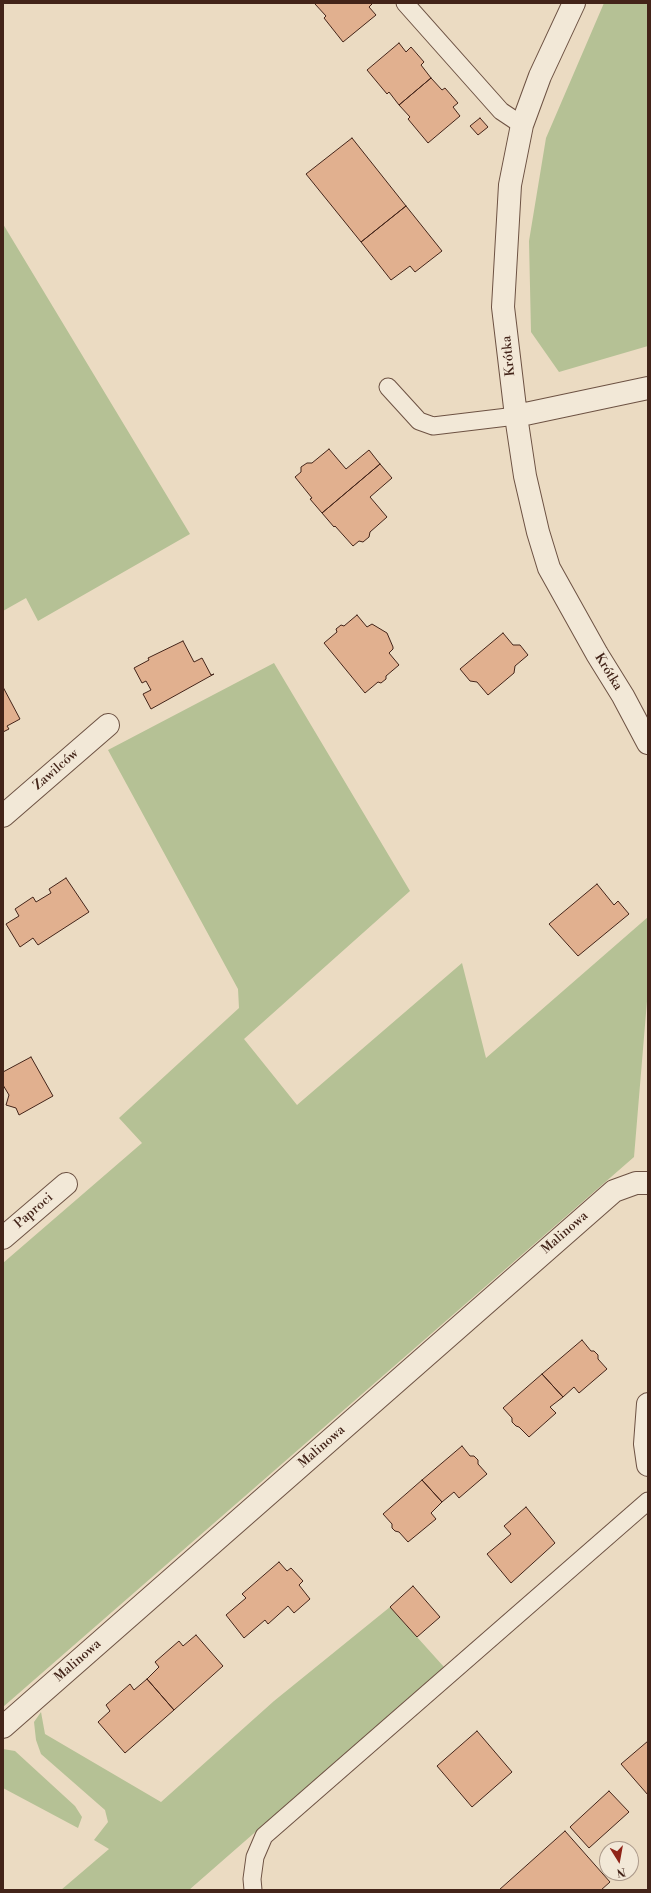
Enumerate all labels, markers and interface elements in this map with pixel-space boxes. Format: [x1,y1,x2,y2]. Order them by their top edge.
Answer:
street label: Krótka [499,335,519,377]
street label: Krótka [591,651,625,693]
street label: Zawilców [30,746,82,794]
street label: Paproci [12,1190,56,1232]
street label: Malinowa [539,1209,591,1257]
street label: Malinowa [296,1423,348,1471]
street label: Malinowa [52,1637,104,1685]
north arrow [599,1841,639,1881]
text: N [615,1864,627,1879]

